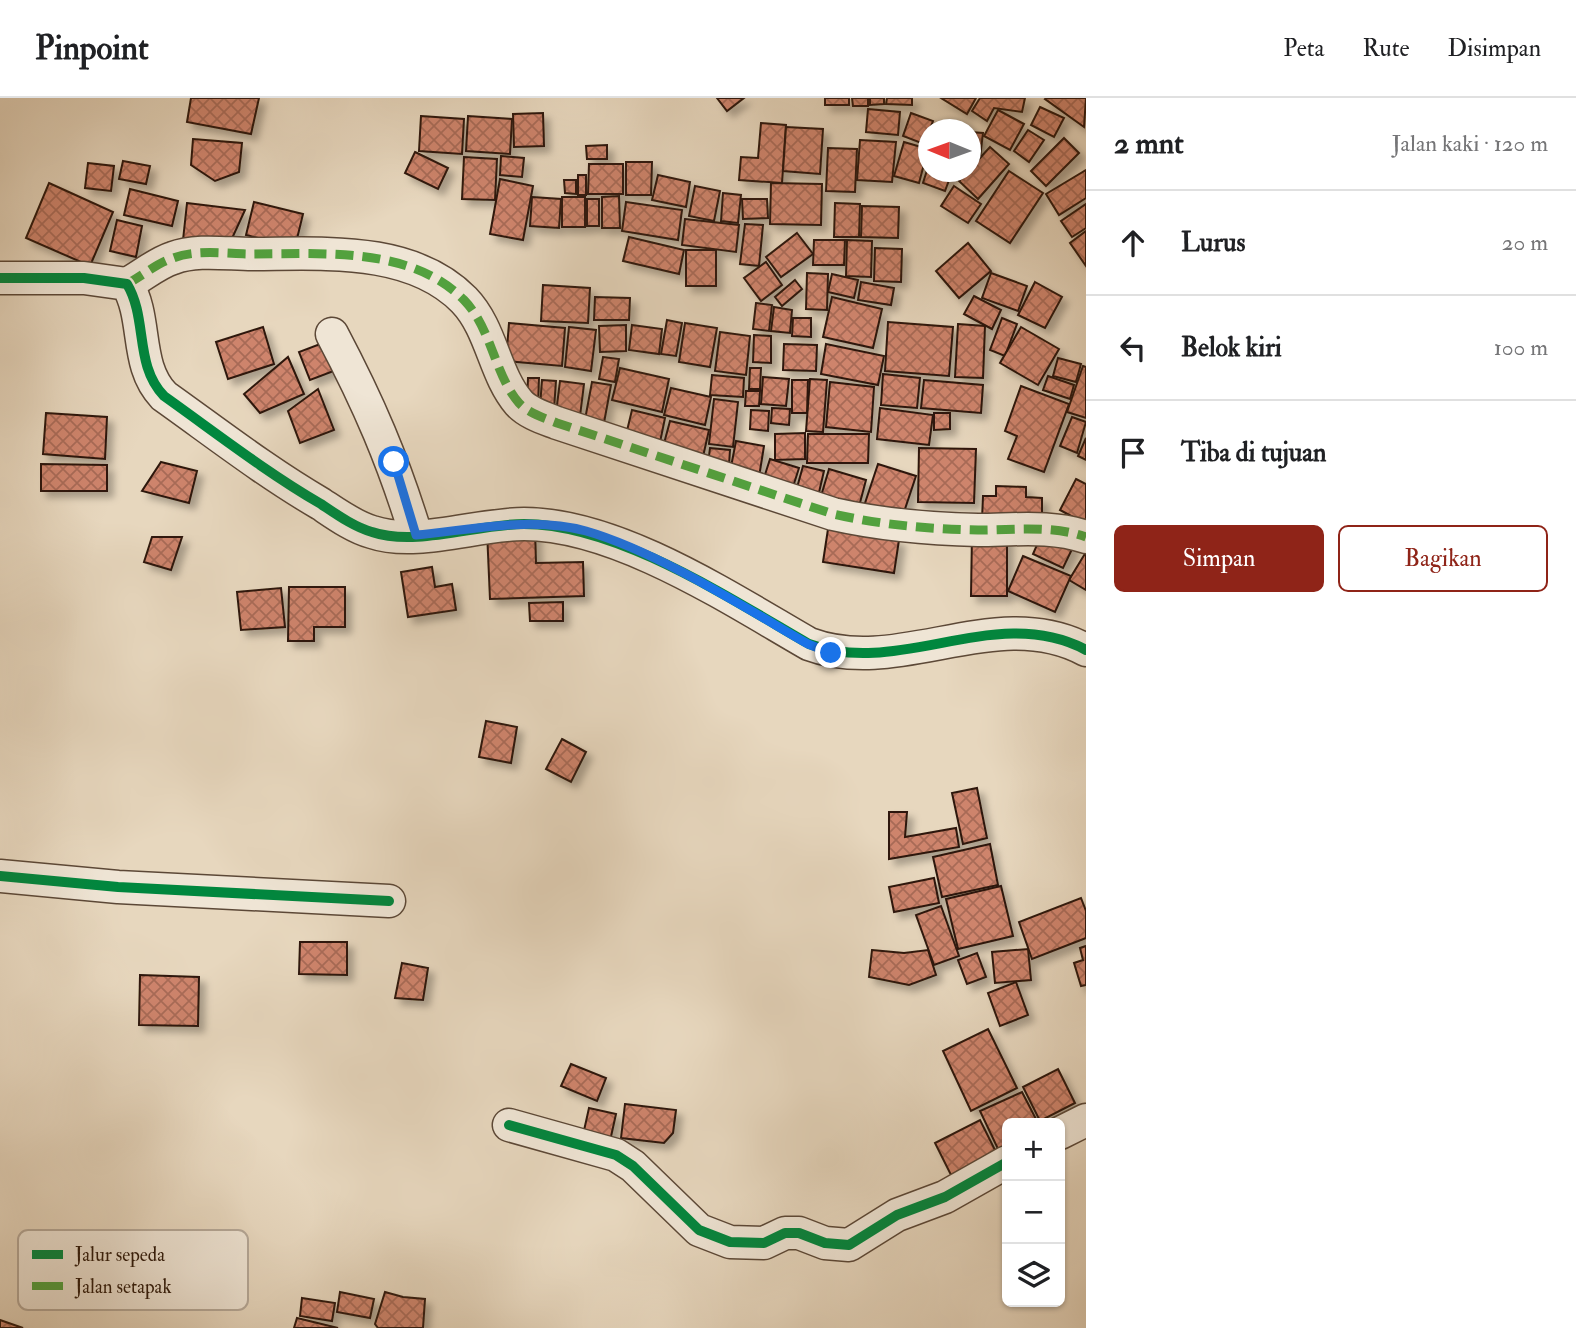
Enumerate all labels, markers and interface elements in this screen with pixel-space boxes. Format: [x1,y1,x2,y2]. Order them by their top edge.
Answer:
text: Pinpoint [35,28,149,69]
text: Peta [1283,33,1324,64]
text: Rute [1362,33,1410,64]
text: Disimpan [1448,33,1541,64]
north arrow [918,119,981,182]
text: 2 mnt [1114,125,1184,162]
text: Jalan kaki · 120 m [1392,129,1548,158]
icon: ahead [1114,224,1152,262]
text: Lurus [1181,227,1245,259]
text: 20 m [1502,228,1548,257]
icon: left [1114,329,1152,367]
text: Belok kiri [1181,332,1282,364]
text: 100 m [1494,333,1548,362]
icon: arrive [1114,434,1152,472]
text: Tiba di tujuan [1181,437,1326,469]
route start [378,446,409,477]
button: Simpan [1114,525,1324,592]
button: Bagikan [1338,525,1548,592]
route end [815,637,846,668]
map controls [1002,1118,1065,1307]
button: + [1002,1118,1065,1181]
button: − [1002,1181,1065,1244]
legend [18,1230,248,1310]
text: Jalur sepeda [74,1243,165,1268]
button: layers [1002,1244,1065,1307]
text: Jalan setapak [74,1275,172,1300]

